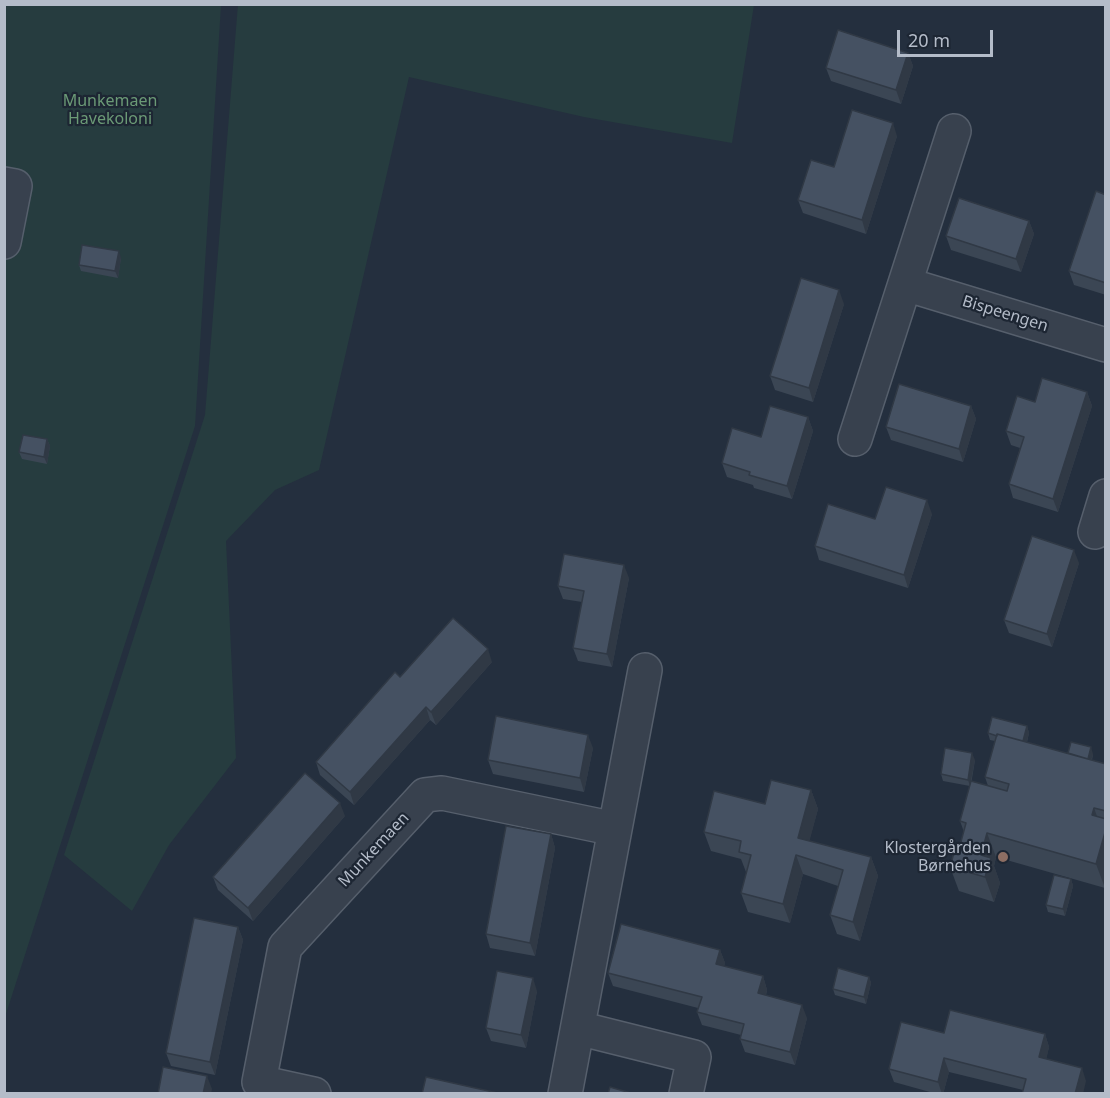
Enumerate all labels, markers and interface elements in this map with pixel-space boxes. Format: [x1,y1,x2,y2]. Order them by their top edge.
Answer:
scale bar [900,18,996,56]
text: 20 m [908,28,950,52]
park label: Munkemaen Havekoloni [63,91,157,129]
street label: Bispeengen [960,292,1050,336]
street label: Munkemaen [335,809,413,891]
place label: Klostergården Børnehus [885,838,991,876]
marker: Klostergården Børnehus [996,850,1010,864]

